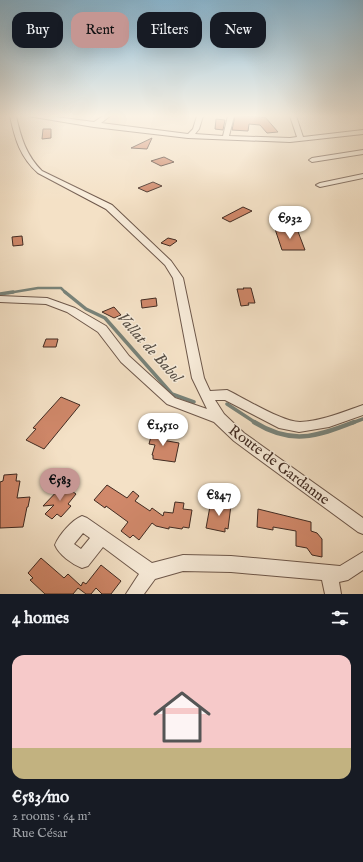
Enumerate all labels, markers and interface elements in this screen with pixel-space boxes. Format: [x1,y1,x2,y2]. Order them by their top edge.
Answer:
chip: Buy [12,12,63,48]
chip: Rent [71,12,129,48]
chip: Filters [137,12,202,48]
chip: New [210,12,266,48]
pin: €932 [266,206,314,240]
text: €932 [278,210,302,227]
water label: Vallat de Babol [112,309,187,388]
pin: €1,510 [130,413,196,447]
text: €1,510 [147,417,179,434]
street label: Route de Gardanne [225,421,333,509]
pin: €583 [36,468,84,502]
text: €583 [49,472,71,489]
pin: €847 [195,483,243,517]
text: €847 [207,487,231,504]
icon: filters [329,607,351,629]
text: 4 homes [12,608,69,629]
icon: home [146,681,218,753]
text: €583/mo [12,787,69,808]
text: 2 rooms · 64 m² [12,808,91,825]
text: Rue César [12,825,68,842]

